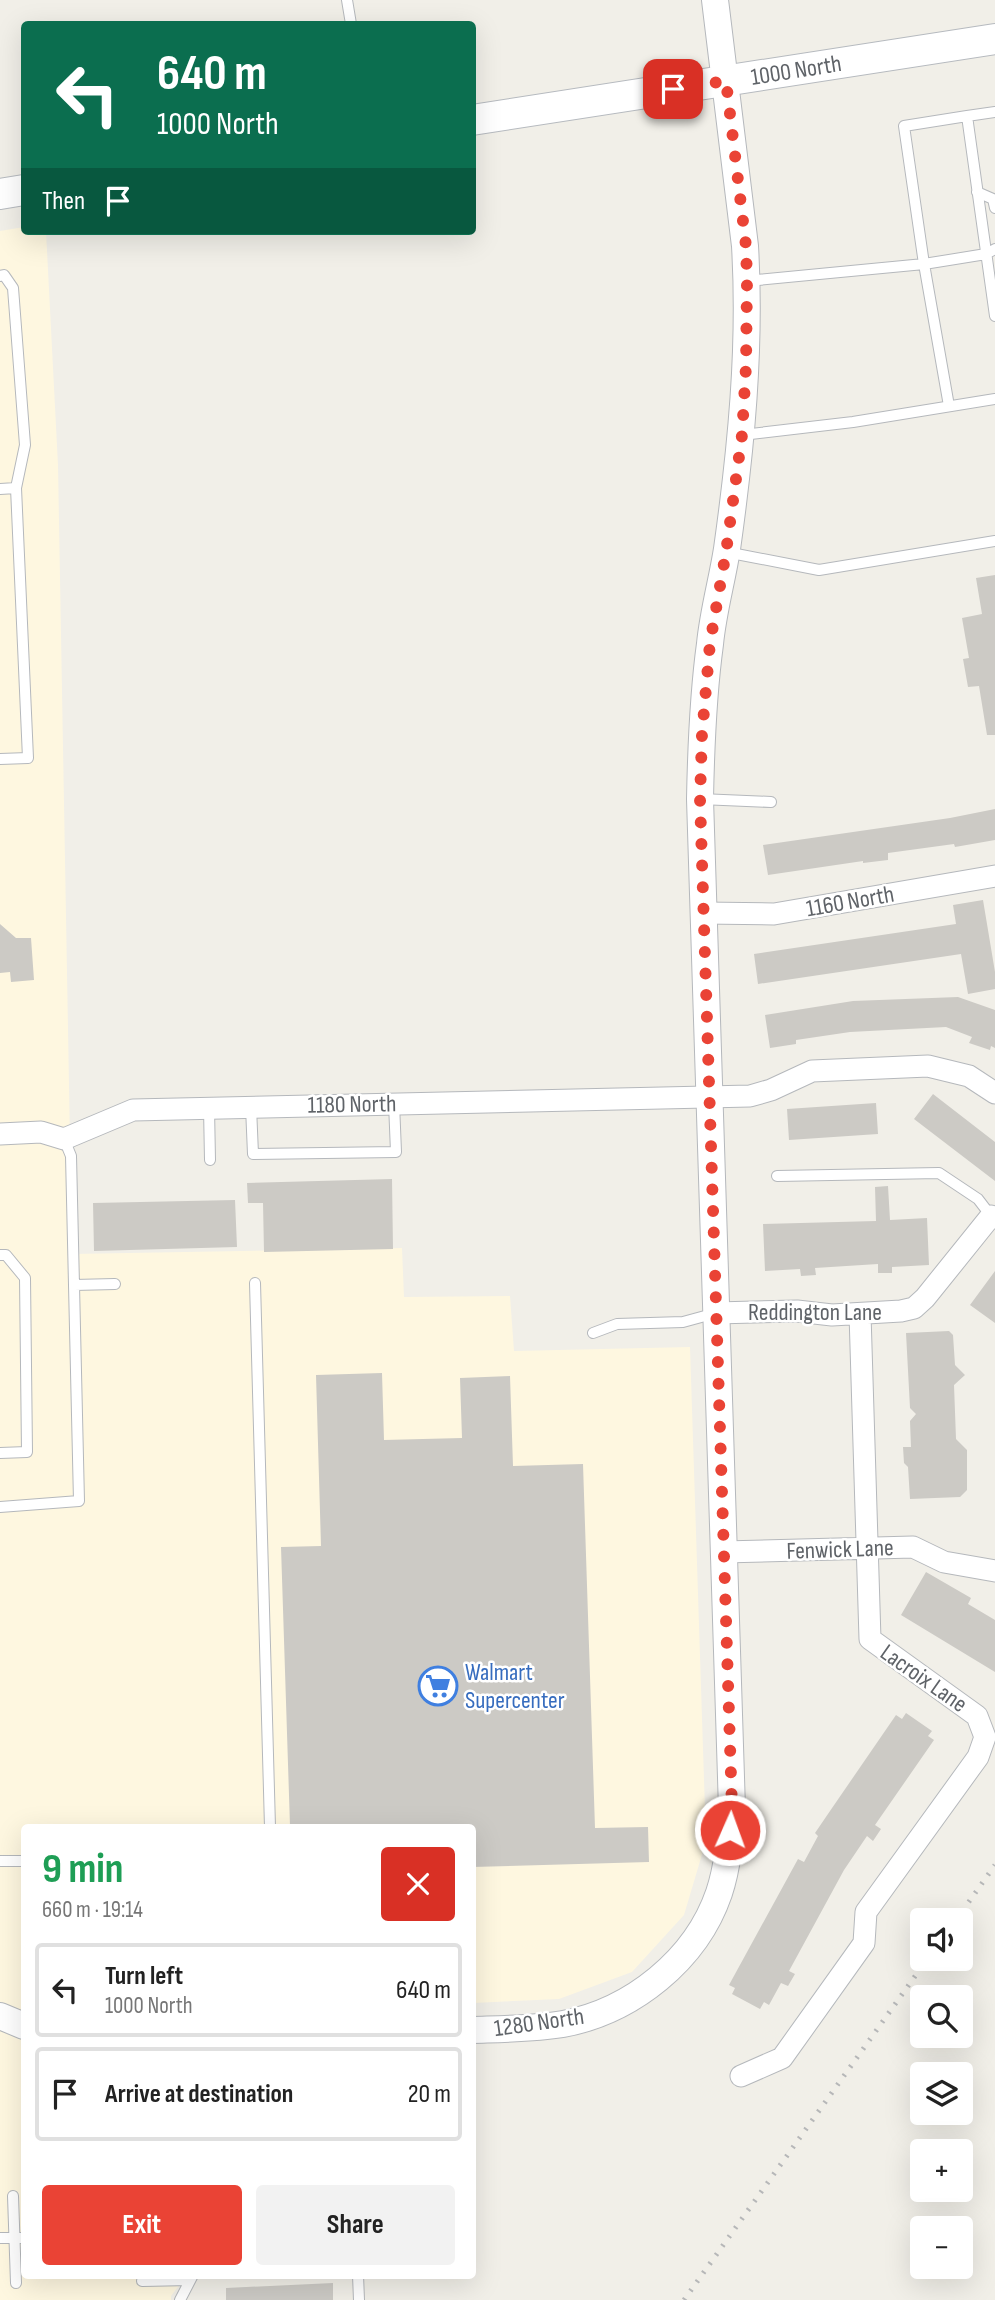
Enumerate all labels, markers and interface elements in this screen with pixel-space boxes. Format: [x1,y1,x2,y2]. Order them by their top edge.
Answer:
text: 640 m [157,45,267,104]
icon: left [42,49,133,140]
street label: 1000 North [749,49,843,92]
pin [643,59,703,119]
icon: arrive [654,70,692,108]
text: 1000 North [157,105,279,144]
icon: arrive [99,182,137,220]
text: Then [42,186,85,217]
street label: 1160 North [804,880,896,923]
street label: 1180 North [307,1089,397,1120]
street label: Reddington Lane [748,1298,882,1327]
street label: Fenwick Lane [786,1533,894,1566]
street label: Lacroix Lane [875,1638,973,1719]
place label: Walmart Supercenter [465,1658,565,1715]
supermarket icon: Walmart Supercenter [417,1665,459,1707]
position arrow [693,1793,767,1867]
text: 9 min [42,1844,124,1895]
button: close [381,1847,455,1921]
text: 660 m · 19:14 [42,1896,143,1924]
map controls [910,1908,973,2279]
button: sound [910,1908,973,1971]
text: Turn left [105,1961,183,1992]
icon: left [46,1971,84,2009]
text: 640 m [396,1975,451,2006]
button: search [910,1985,973,2048]
text: 1000 North [105,1992,193,2020]
street label: 1280 North [492,2002,586,2043]
button: layers [910,2062,973,2125]
icon: arrive [46,2075,84,2113]
text: Arrive at destination [105,2079,293,2110]
text: 20 m [408,2079,451,2110]
button: + [910,2139,973,2202]
button: Exit [42,2185,242,2265]
button: Share [256,2185,455,2265]
button: − [910,2216,973,2279]

